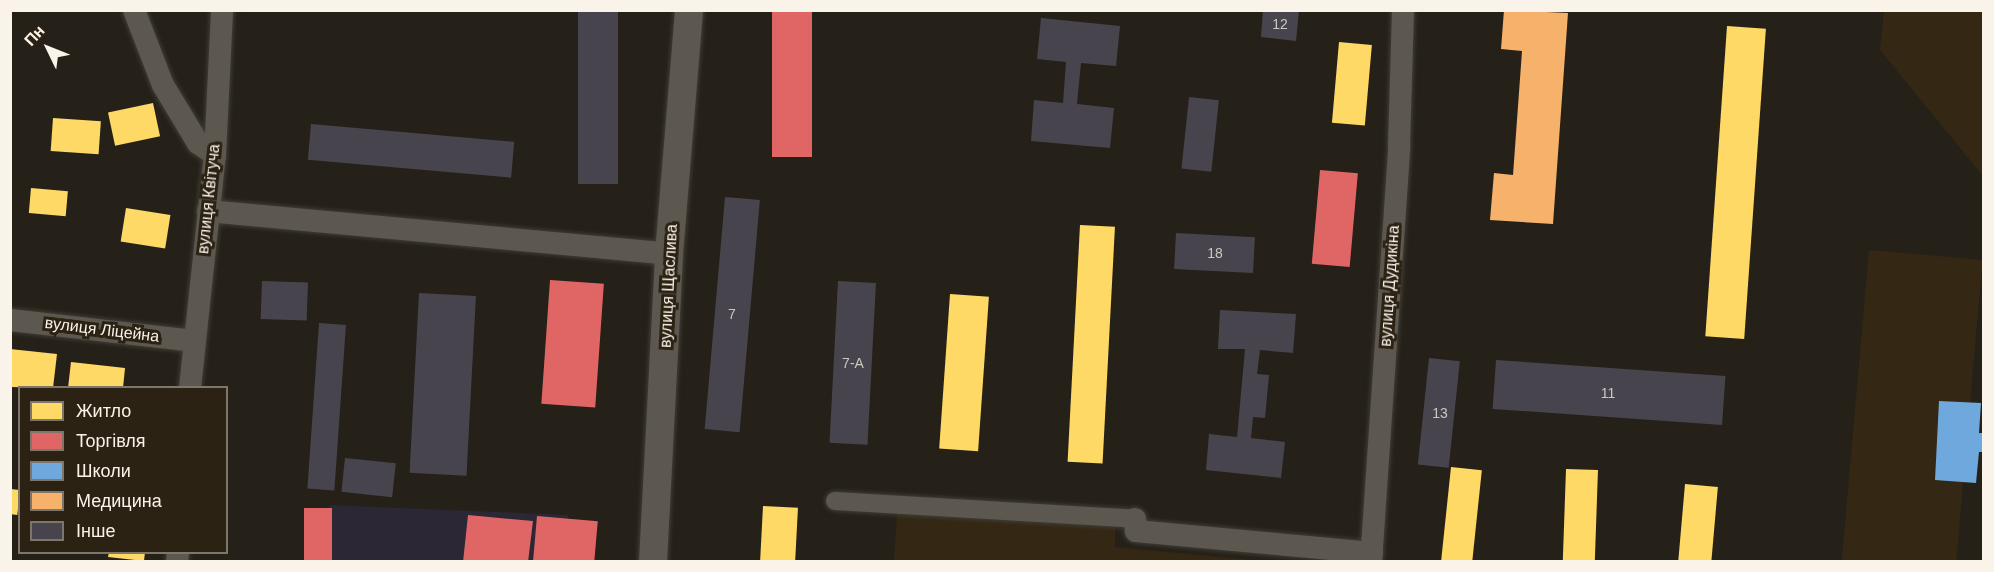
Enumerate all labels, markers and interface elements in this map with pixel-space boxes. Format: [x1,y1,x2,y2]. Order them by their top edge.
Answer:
house number: 12 [1272,16,1288,32]
north arrow [18,18,78,78]
text: Пн [21,22,48,49]
street label: вулиця Квітуча [194,143,224,255]
street label: вулиця Щаслива [656,224,682,348]
street label: вулиця Дудикіна [1376,225,1404,347]
house number: 18 [1207,245,1223,261]
house number: 7 [728,306,736,322]
street label: вулиця Ліцейна [44,313,160,347]
house number: 7-А [842,355,864,371]
house number: 11 [1601,385,1615,401]
legend [18,386,228,554]
text: Житло [76,401,131,421]
house number: 13 [1432,405,1448,421]
text: Торгівля [76,431,146,451]
text: Школи [76,461,131,481]
text: Медицина [76,491,162,511]
text: Інше [76,521,115,541]

